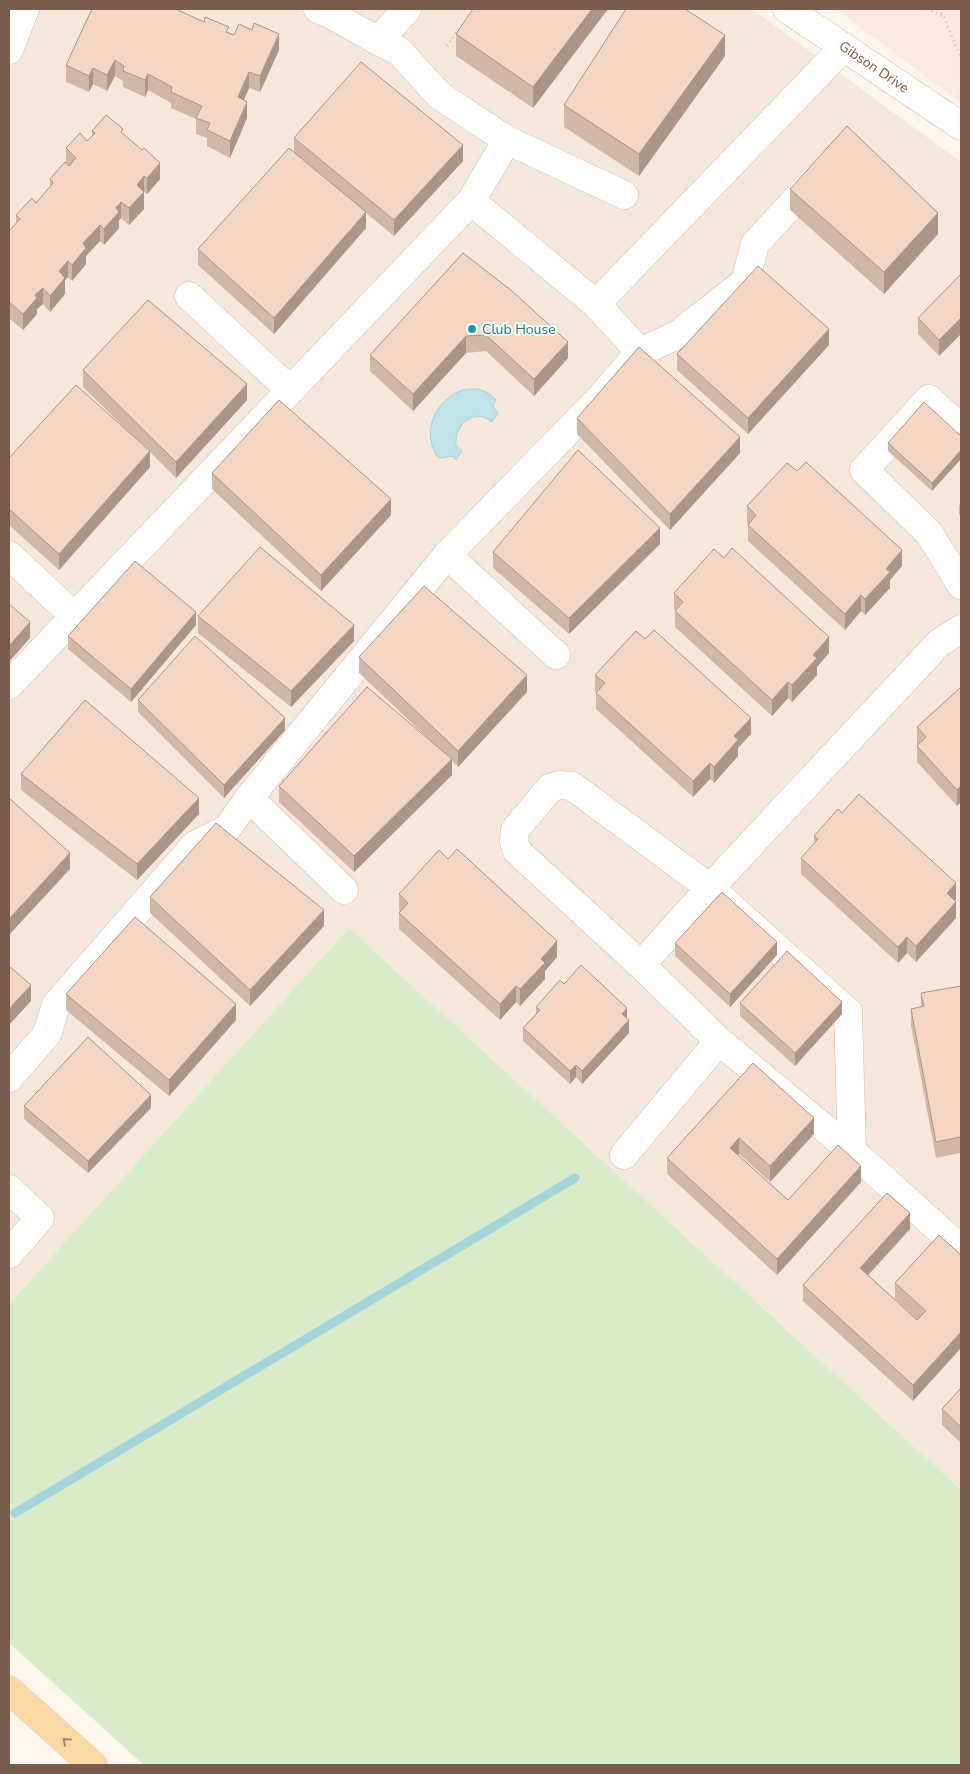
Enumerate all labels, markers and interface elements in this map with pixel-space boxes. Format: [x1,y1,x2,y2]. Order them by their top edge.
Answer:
street label: Gibson Drive [835,37,913,97]
place label: Club House [482,320,556,339]
marker: Club House [466,323,478,335]
one-way arrow [62,1738,71,1747]

